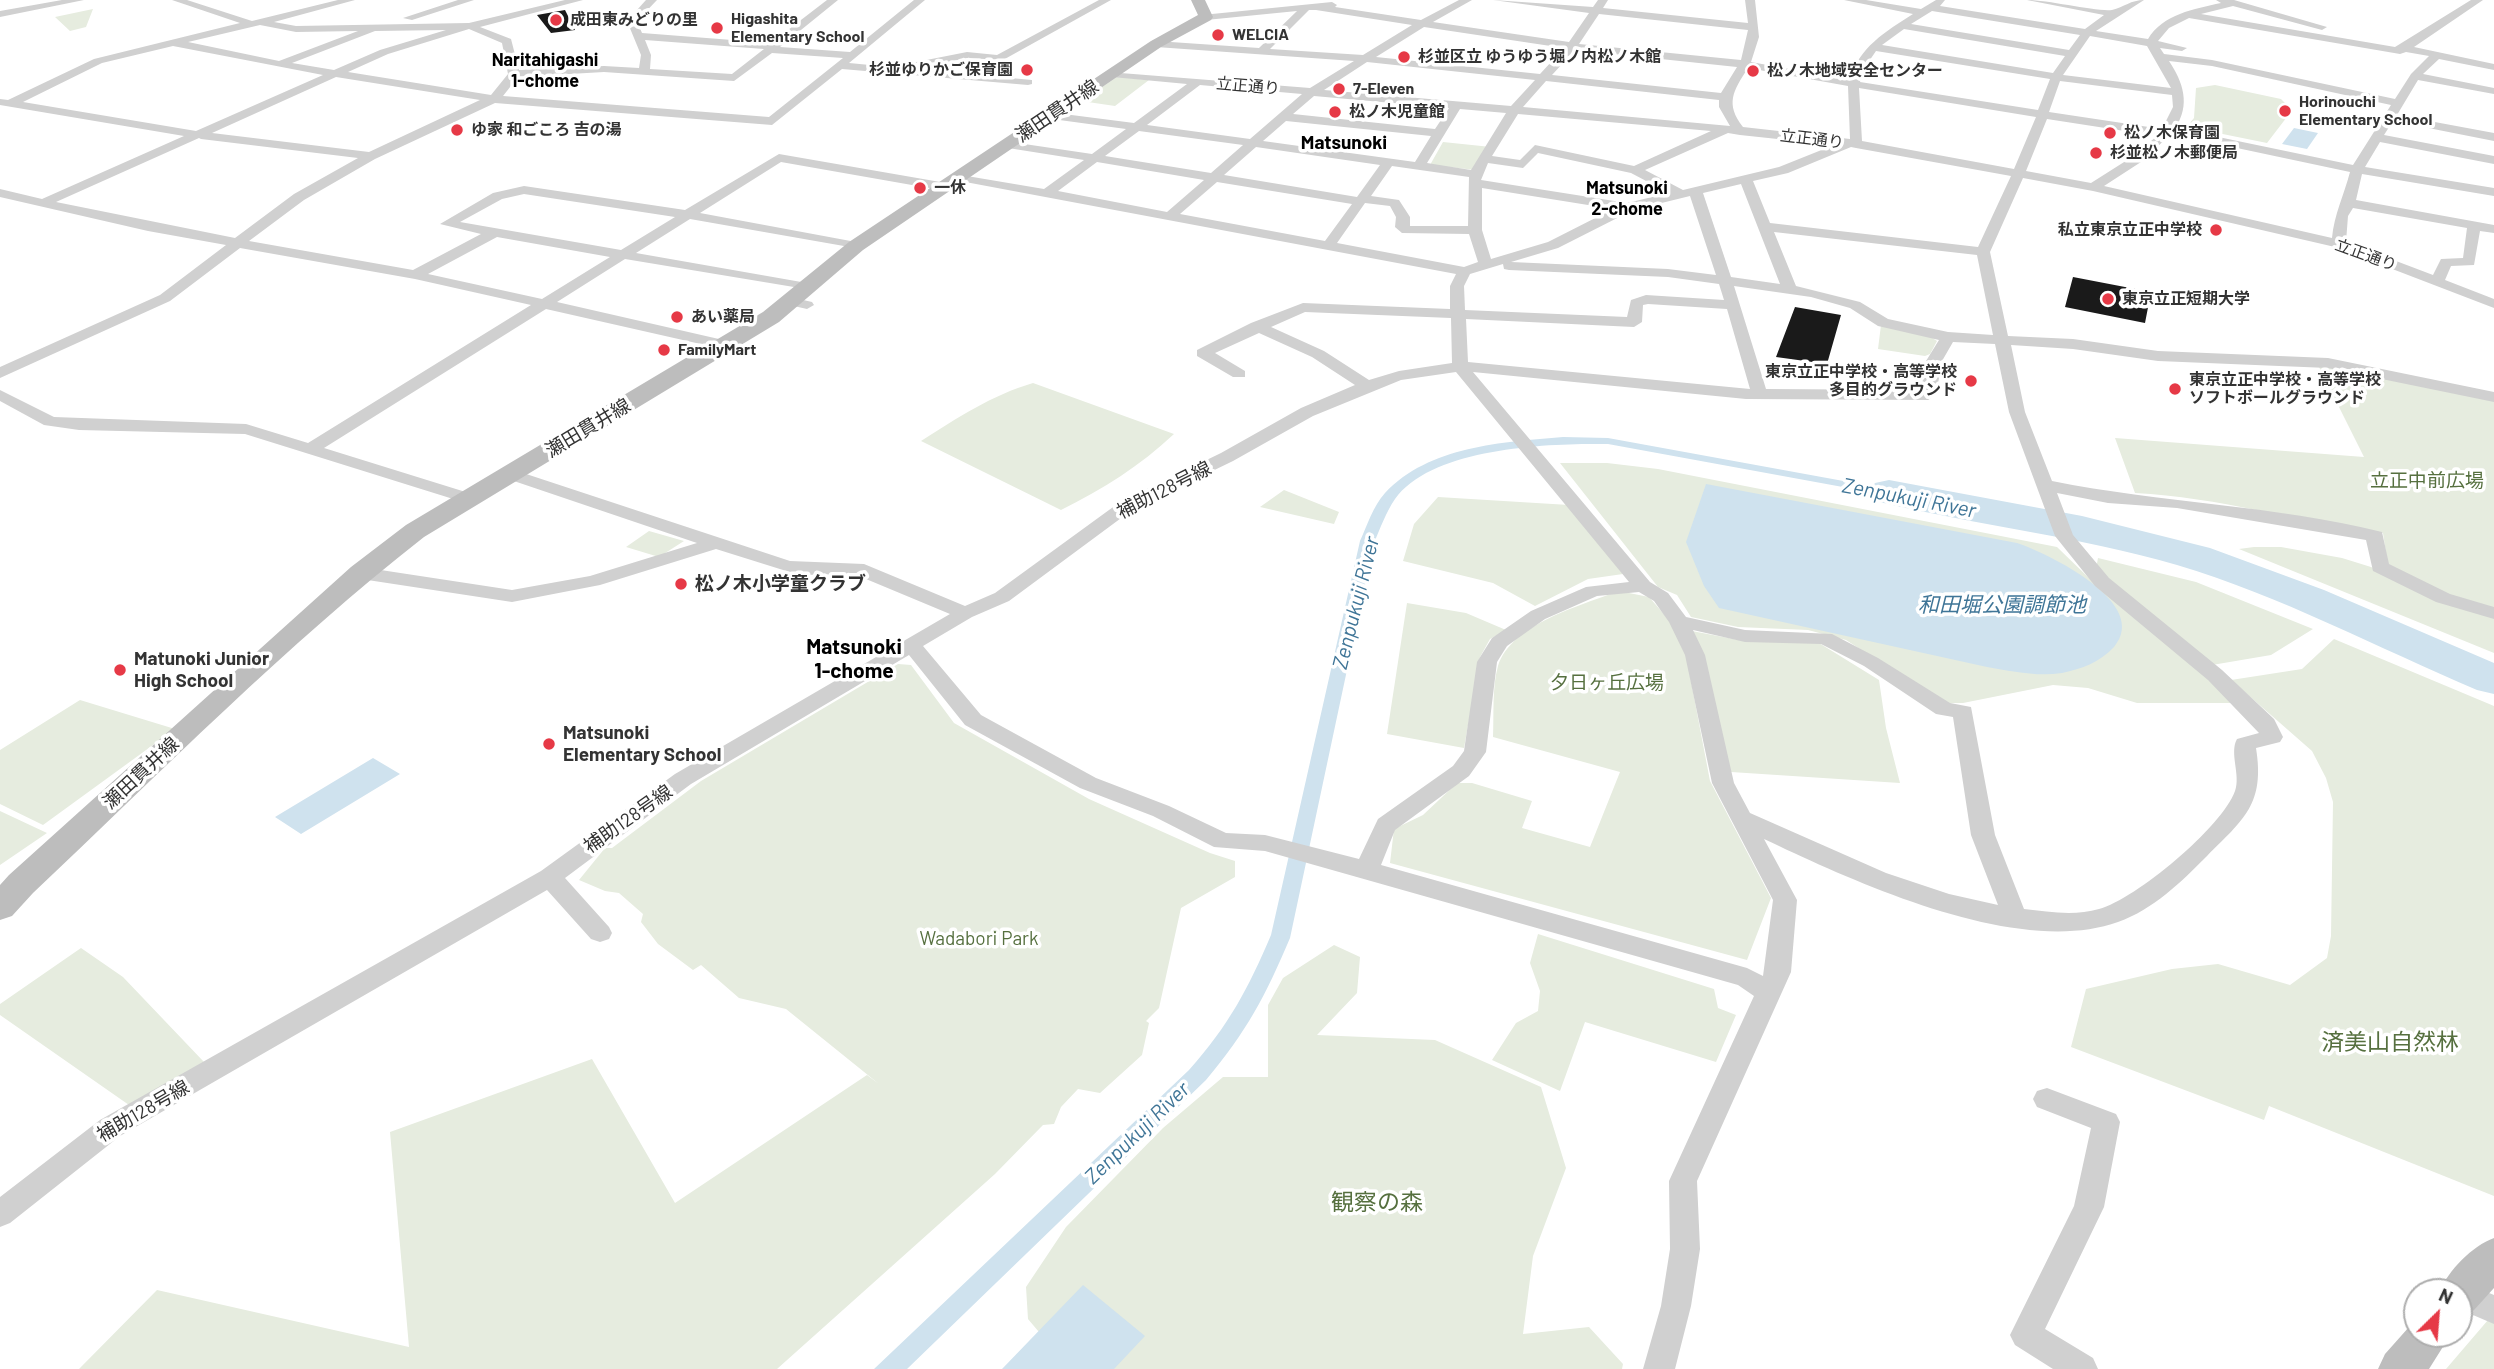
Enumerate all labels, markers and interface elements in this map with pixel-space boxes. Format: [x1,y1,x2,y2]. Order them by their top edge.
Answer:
place label: Higashita Elementary School [731,9,864,47]
place label: 成田東みどりの里 [570,10,698,30]
marker: 成田東みどりの里 [548,12,564,28]
marker: Higashita Elementary School [709,20,725,36]
place label: WELCIA [1232,25,1289,45]
marker: WELCIA [1210,27,1226,43]
place label: 杉並区立 ゆうゆう堀ノ内松ノ木館 [1418,47,1661,67]
district label: Naritahigashi 1-chome [492,49,598,92]
marker: 杉並区立 ゆうゆう堀ノ内松ノ木館 [1396,49,1412,65]
place label: 杉並ゆりかご保育園 [869,60,1013,80]
place label: 松ノ木地域安全センター [1767,61,1943,81]
marker: 杉並ゆりかご保育園 [1019,62,1035,78]
marker: 松ノ木地域安全センター [1745,63,1761,79]
street label: 立正通り [1215,74,1281,98]
street label: 瀬田貫井線 [1011,75,1103,147]
place label: 7-Eleven [1353,79,1414,99]
marker: 7-Eleven [1331,81,1347,97]
place label: Horinouchi Elementary School [2299,92,2432,130]
place label: 松ノ木児童館 [1349,102,1445,122]
marker: Horinouchi Elementary School [2277,103,2293,119]
marker: 松ノ木児童館 [1327,104,1343,120]
place label: ゆ家 和ごころ 吉の湯 [471,120,621,140]
marker: ゆ家 和ごころ 吉の湯 [449,122,465,138]
place label: 松ノ木保育園 [2124,123,2220,143]
marker: 松ノ木保育園 [2102,125,2118,141]
street label: 立正通り [1779,126,1845,152]
district label: Matsunoki [1301,132,1387,154]
place label: 杉並松ノ木郵便局 [2110,143,2238,163]
marker: 杉並松ノ木郵便局 [2088,145,2104,161]
district label: Matsunoki 2-chome [1586,177,1668,220]
place label: 一休 [934,178,966,198]
marker: 一休 [912,180,928,196]
place label: 私立東京立正中学校 [2058,220,2202,240]
marker: 私立東京立正中学校 [2208,222,2224,238]
street label: 立正通り [2333,235,2399,275]
place label: 東京立正短期大学 [2122,289,2250,309]
marker: 東京立正短期大学 [2100,291,2116,307]
place label: あい薬局 [691,307,755,327]
marker: あい薬局 [669,309,685,325]
place label: FamilyMart [678,340,756,360]
marker: FamilyMart [656,342,672,358]
place label: 東京立正中学校・高等学校 多目的グラウンド [1765,362,1957,400]
place label: 東京立正中学校・高等学校 ソフトボールグラウンド [2189,370,2381,408]
marker: 東京立正中学校・高等学校 多目的グラウンド [1963,373,1979,389]
marker: 東京立正中学校・高等学校 ソフトボールグラウンド [2167,381,2183,397]
street label: 瀬田貫井線 [541,394,635,462]
street label: 補助128号線 [1113,457,1215,523]
park label: 立正中前広場 [2370,470,2484,492]
water label: Zenpukuji River [1840,473,1978,523]
water label: Zenpukuji River [1327,534,1385,672]
place label: 松ノ木小学童クラブ [695,573,866,595]
marker: 松ノ木小学童クラブ [673,576,689,592]
water label: 和田堀公園調節池 [1918,592,2086,618]
district label: Matsunoki 1-chome [806,634,902,684]
place label: Matunoki Junior High School [134,648,269,692]
marker: Matunoki Junior High School [112,662,128,678]
park label: 夕日ヶ丘広場 [1550,672,1664,694]
place label: Matsunoki Elementary School [563,722,721,766]
street label: 瀬田貫井線 [98,732,184,814]
marker: Matsunoki Elementary School [541,736,557,752]
street label: 補助128号線 [579,780,677,858]
park label: Wadabori Park [919,928,1039,950]
park label: 済美山自然林 [2321,1028,2459,1056]
street label: 補助128号線 [93,1075,193,1147]
water label: Zenpukuji River [1079,1077,1195,1189]
park label: 観察の森 [1331,1188,1423,1216]
north arrow [2403,1278,2473,1348]
text: N [2436,1282,2457,1308]

